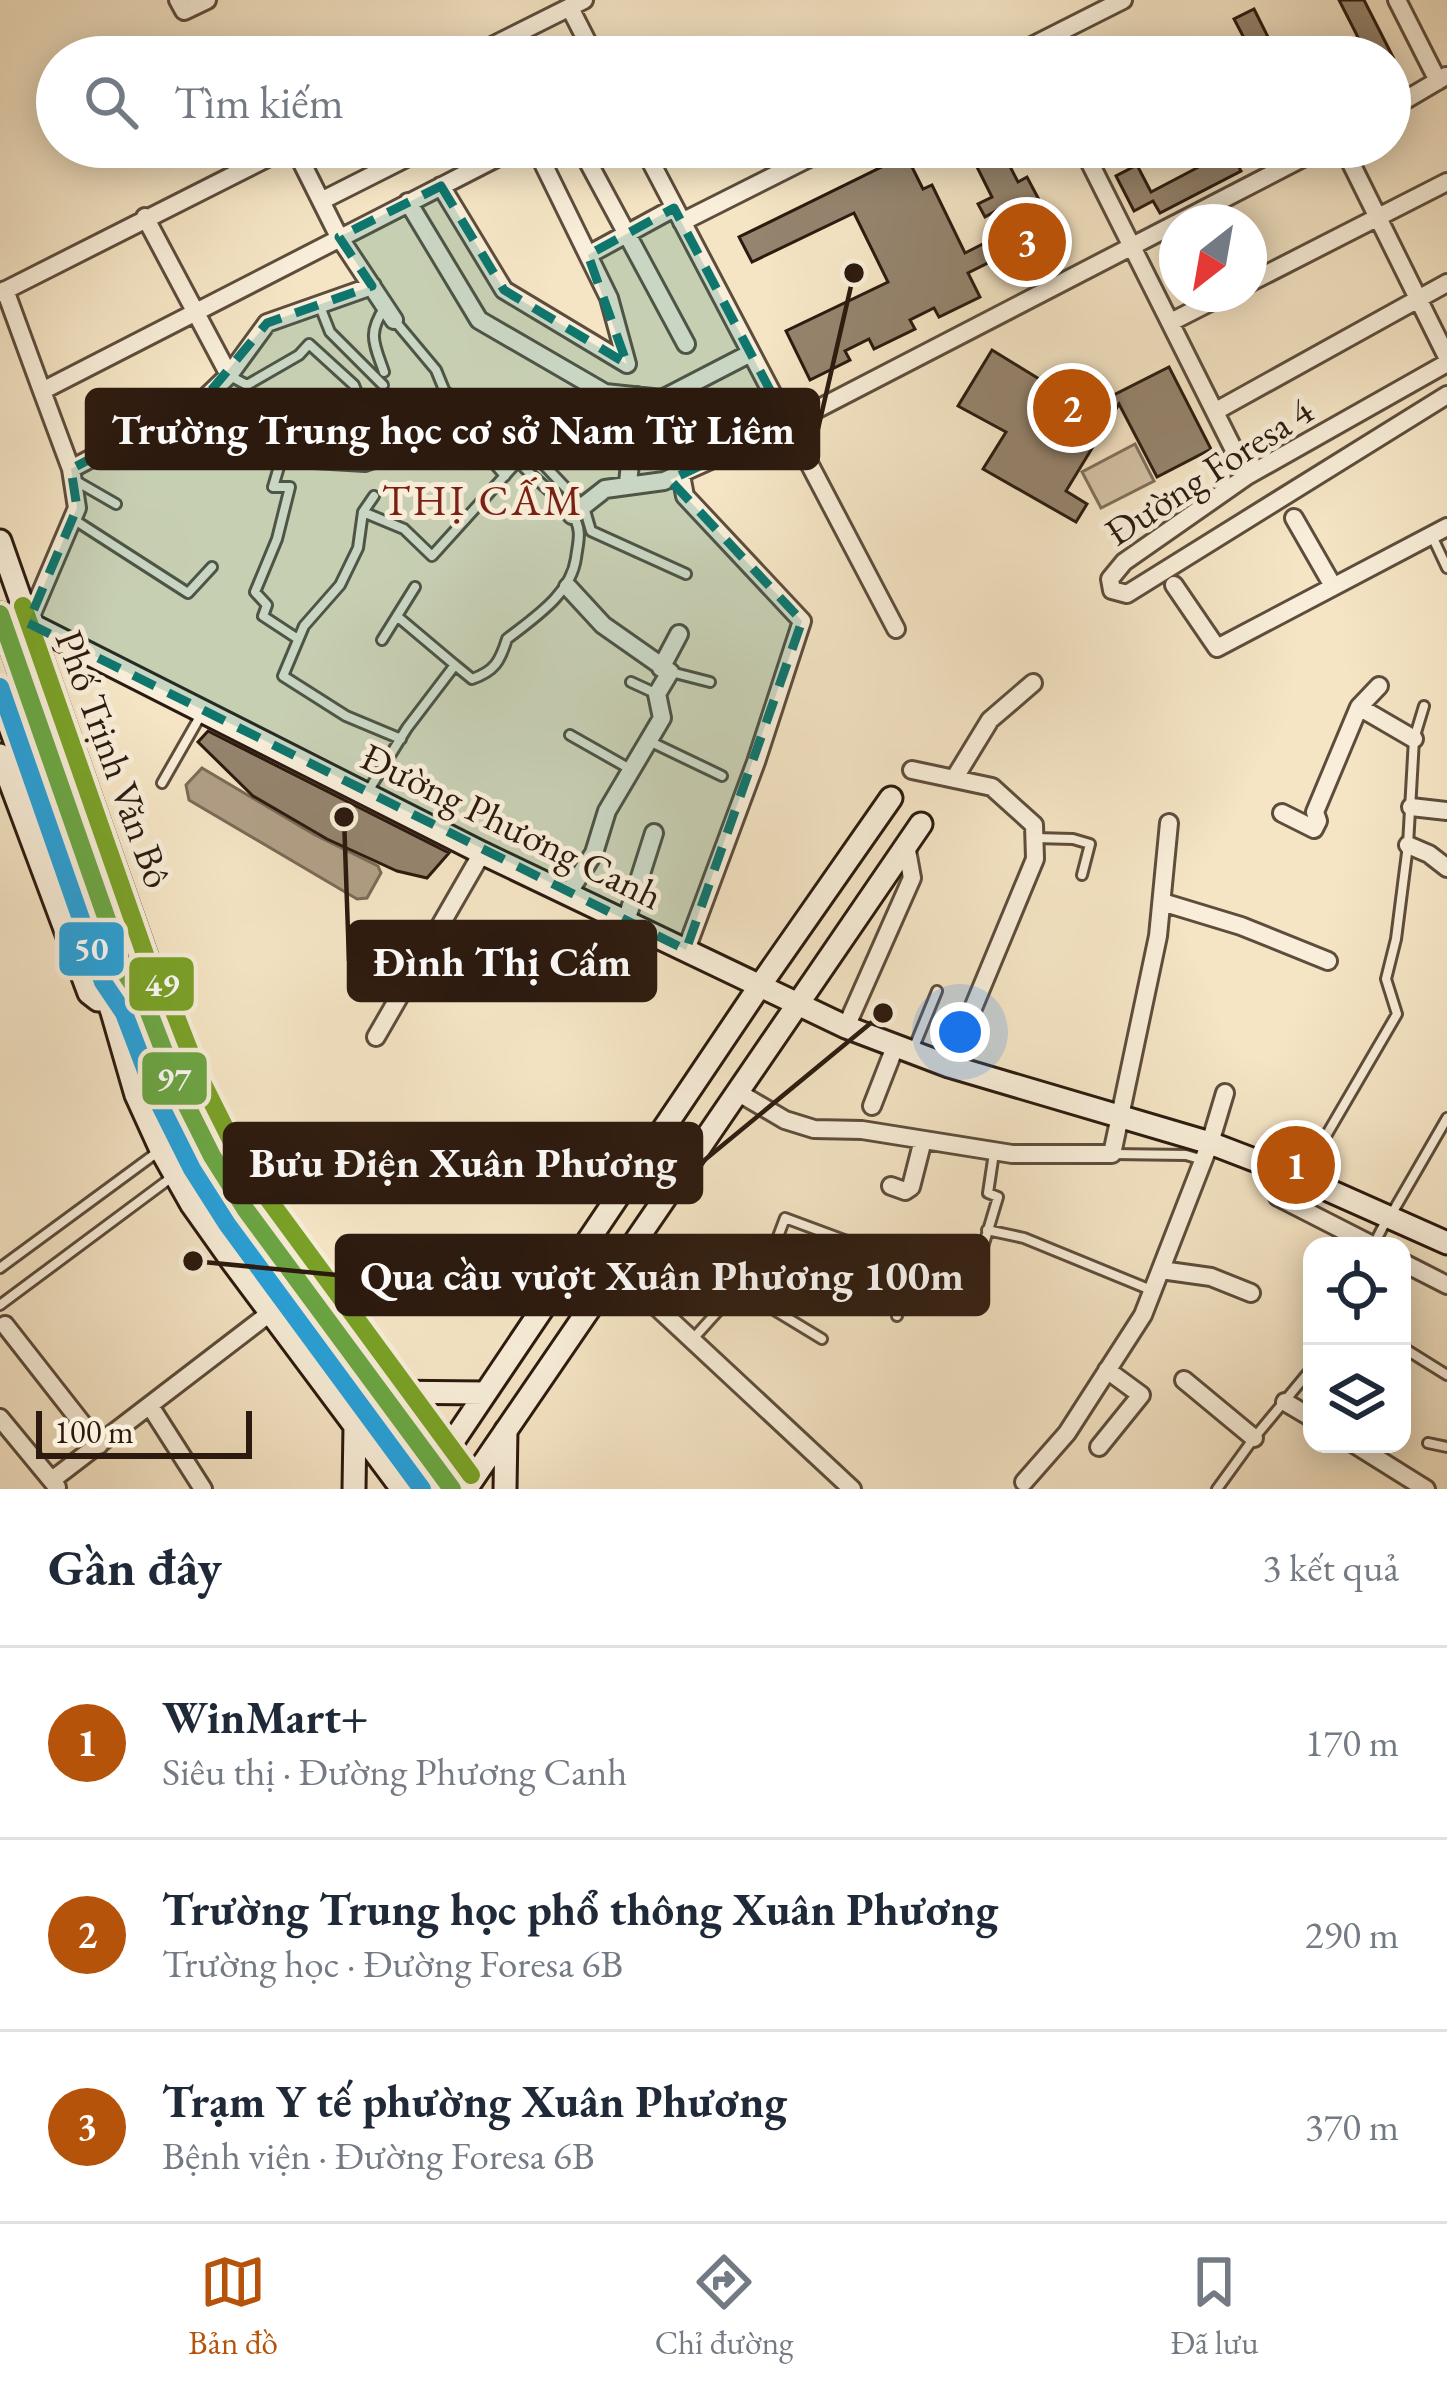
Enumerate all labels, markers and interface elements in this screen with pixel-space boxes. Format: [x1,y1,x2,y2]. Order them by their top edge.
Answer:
search box [36,36,1411,168]
icon: search [78,69,144,135]
text: Tìm kiếm [174,73,344,131]
pin: 3 [988,197,1066,287]
north arrow [1159,204,1267,312]
pin: 2 [1033,363,1111,453]
street label: Đường Foresa 4 [1096,385,1323,557]
callout: Trường Trung học cơ sở Nam Từ Liêm [87,390,818,468]
text: Trường Trung học cơ sở Nam Từ Liêm [111,402,795,457]
district label: THỊ CẤM [382,473,584,528]
street label: Phố Trịnh Văn Bô [44,623,184,895]
street label: Đường Phương Canh [353,731,671,921]
line badge: 50 [57,920,126,978]
callout: Đình Thị Cấm [349,922,655,1000]
text: 50 [74,927,108,970]
text: Đình Thị Cấm [373,934,631,989]
line badge: 49 [127,955,196,1013]
text: 49 [145,963,180,1006]
your location [930,1002,990,1062]
line badge: 97 [140,1050,209,1107]
text: 97 [157,1057,192,1100]
pin: 1 [1257,1120,1335,1210]
callout: Bưu Điện Xuân Phương [225,1124,701,1202]
text: Bưu Điện Xuân Phương [249,1135,678,1190]
callout: Qua cầu vượt Xuân Phương 100m [337,1236,988,1314]
map controls [1303,1237,1411,1453]
button: locate [1303,1237,1411,1345]
text: Qua cầu vượt Xuân Phương 100m [360,1248,964,1303]
button: layers [1303,1345,1411,1453]
scale bar [36,1405,252,1458]
text: 100 m [54,1410,134,1453]
text: Gần đây [48,1534,222,1600]
text: 3 kết quả [1262,1542,1399,1593]
text: WinMart+ [162,1688,368,1746]
text: 1 [77,1717,97,1768]
text: 170 m [1305,1717,1399,1768]
text: Siêu thị · Đường Phương Canh [162,1746,627,1797]
text: Trường Trung học phổ thông Xuân Phương [162,1880,998,1938]
text: 2 [77,1909,97,1960]
text: 290 m [1305,1909,1399,1960]
text: Trường học · Đường Foresa 6B [162,1938,623,1989]
text: Trạm Y tế phường Xuân Phương [162,2072,787,2130]
text: 3 [77,2101,97,2152]
text: 370 m [1305,2101,1399,2152]
text: Bệnh viện · Đường Foresa 6B [162,2130,595,2181]
tab: Bản đồ [188,2249,278,2364]
tab: Chỉ đường [655,2249,793,2364]
tab: Đã lưu [1170,2249,1259,2364]

